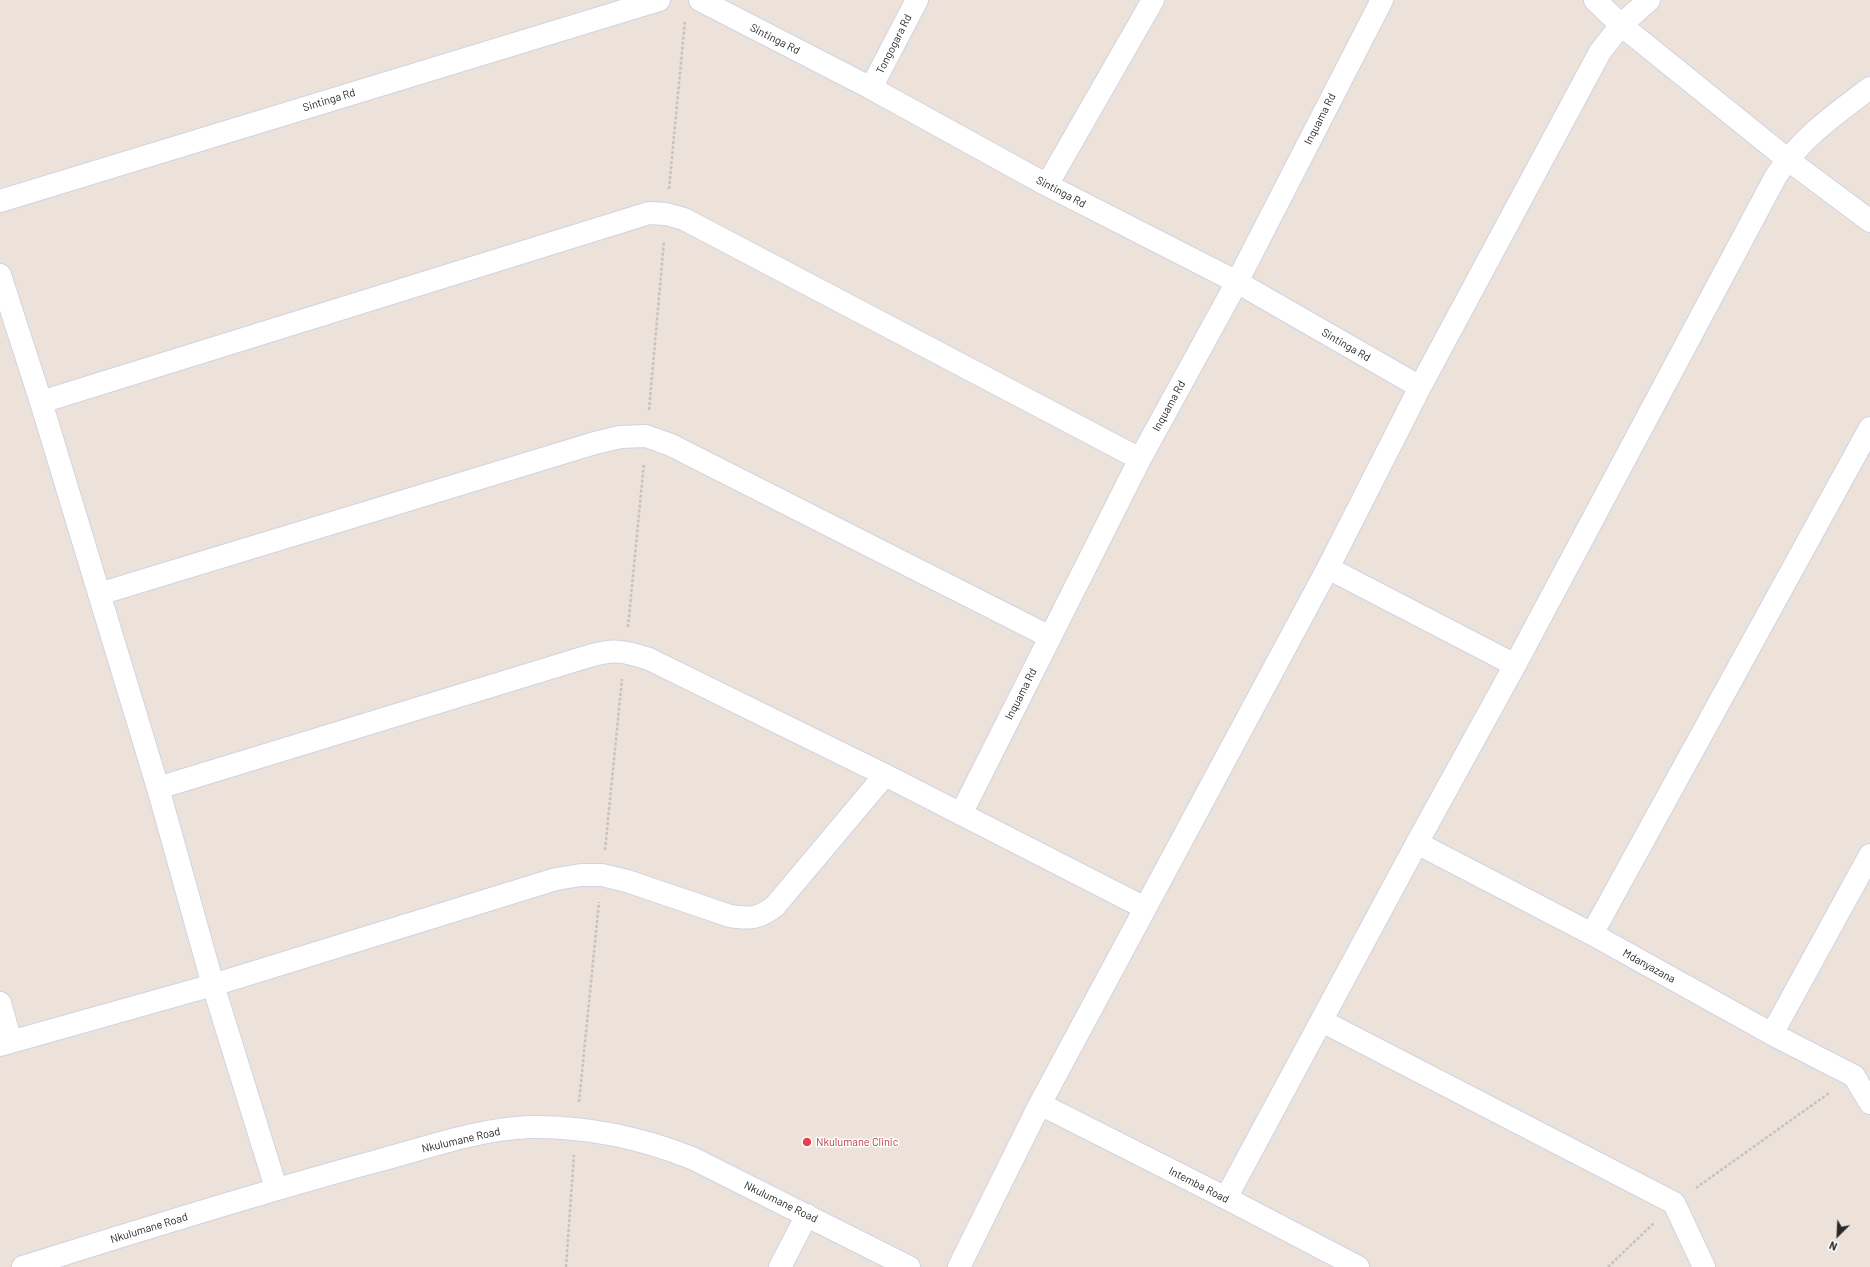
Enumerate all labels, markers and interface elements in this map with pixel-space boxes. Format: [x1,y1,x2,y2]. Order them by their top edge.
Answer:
street label: Tongogara Rd [873,12,915,76]
street label: Sintinga Rd [748,21,802,57]
street label: Sintinga Rd [301,86,357,114]
street label: Inquama Rd [1301,91,1339,147]
street label: Sintinga Rd [1034,173,1088,211]
street label: Sintinga Rd [1319,326,1373,364]
street label: Inquama Rd [1150,378,1188,434]
street label: Inquama Rd [1002,666,1040,722]
street label: Mdanyazana [1620,946,1678,986]
street label: Nkulumane Road [420,1125,502,1155]
place label: Nkulumane Clinic [816,1135,898,1149]
marker: Nkulumane Clinic [801,1136,813,1148]
street label: Intemba Road [1167,1164,1231,1206]
street label: Nkulumane Road [742,1178,820,1226]
street label: Nkulumane Road [109,1210,189,1246]
north arrow [1818,1215,1858,1255]
text: N [1827,1239,1839,1254]

